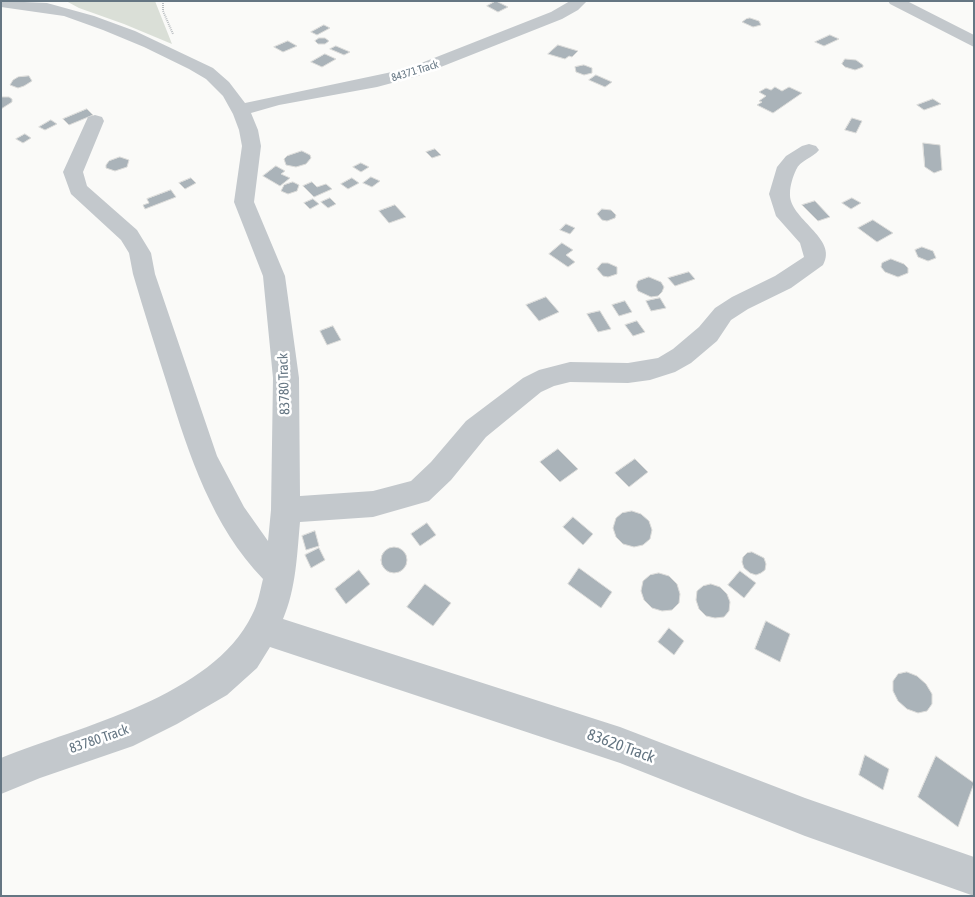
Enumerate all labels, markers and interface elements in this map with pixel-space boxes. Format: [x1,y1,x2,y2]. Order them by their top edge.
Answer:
street label: 84371 Track [390,58,440,84]
street label: 83780 Track [275,353,293,415]
street label: 83780 Track [67,721,131,757]
street label: 83620 Track [585,725,657,767]

